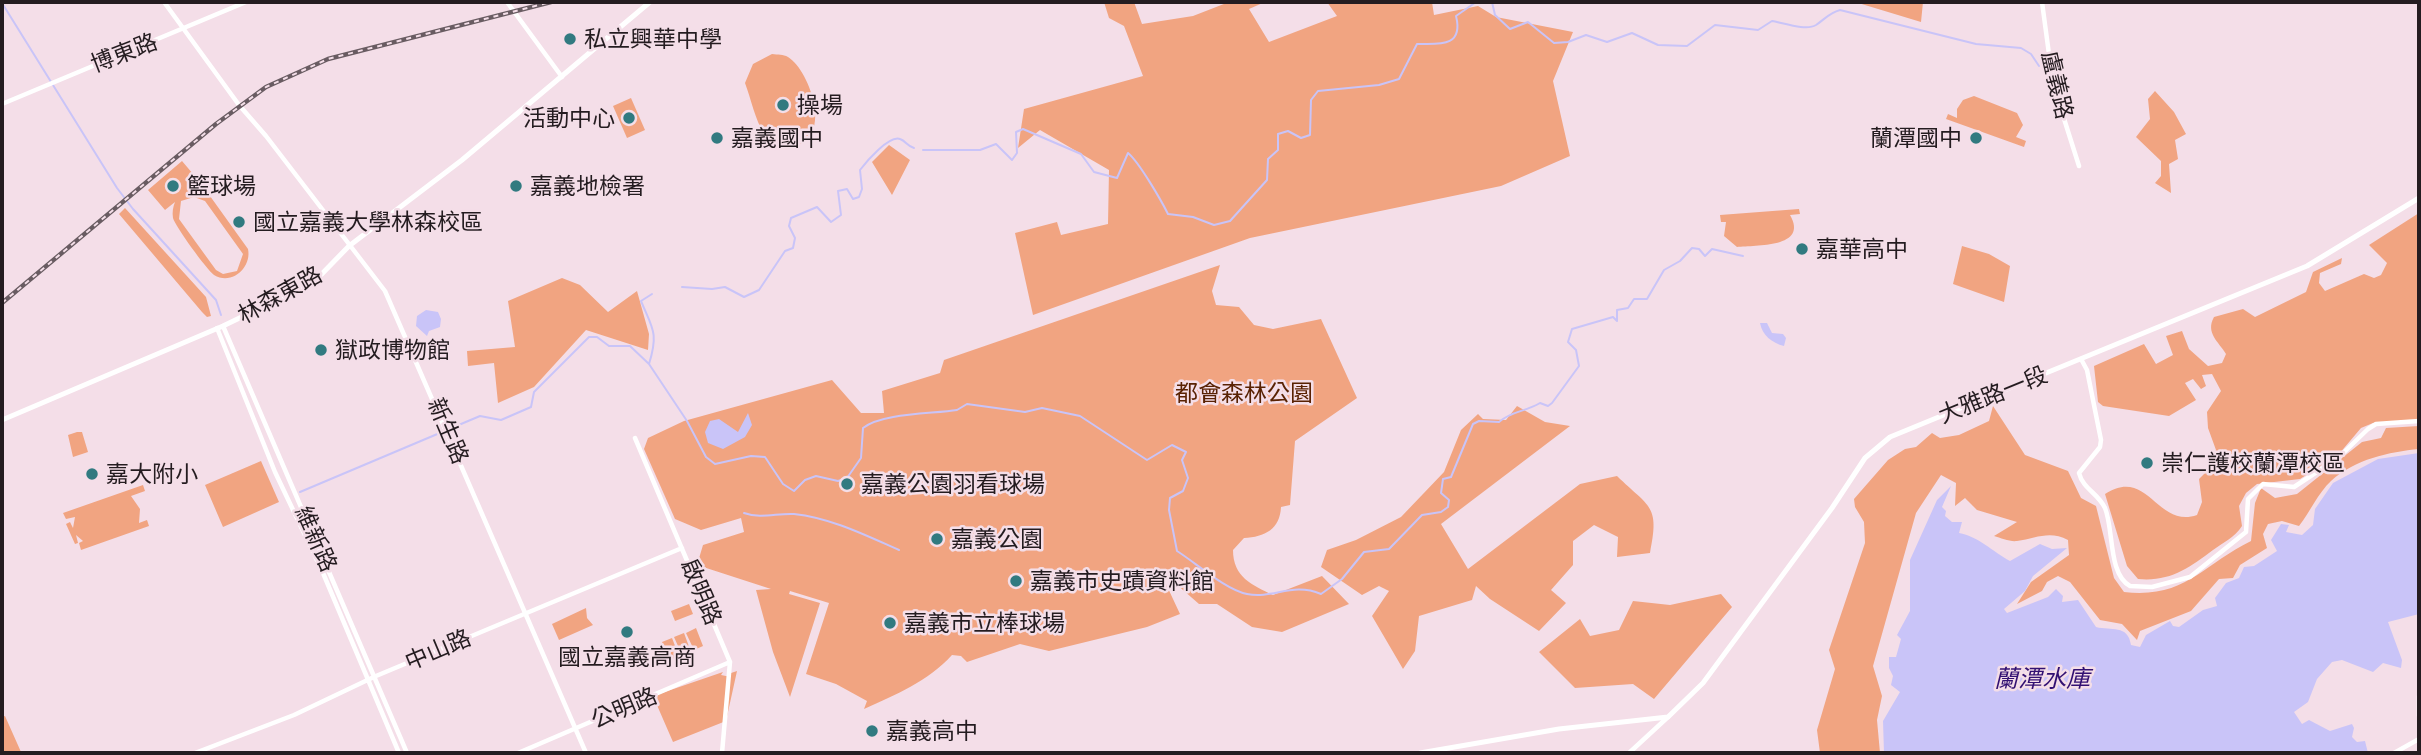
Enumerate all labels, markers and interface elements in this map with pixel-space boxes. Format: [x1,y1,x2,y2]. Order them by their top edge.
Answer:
place label: 私立興華中學 [584,25,722,53]
street label: 博東路 [87,28,161,78]
marker: 私立興華中學 [562,31,578,47]
street label: 盧義路 [2036,48,2078,122]
place label: 操場 [797,91,843,119]
marker: 操場 [775,97,791,113]
place label: 活動中心 [523,104,615,132]
marker: 活動中心 [621,110,637,126]
place label: 嘉義國中 [731,124,823,152]
place label: 蘭潭國中 [1870,124,1962,152]
marker: 嘉義國中 [709,130,725,146]
marker: 蘭潭國中 [1968,130,1984,146]
place label: 籃球場 [187,172,256,200]
place label: 嘉義地檢署 [530,172,645,200]
marker: 籃球場 [165,178,181,194]
marker: 嘉義地檢署 [508,178,524,194]
place label: 國立嘉義大學林森校區 [253,208,483,236]
marker: 國立嘉義大學林森校區 [231,214,247,230]
place label: 嘉華高中 [1816,235,1908,263]
marker: 嘉華高中 [1794,241,1810,257]
street label: 林森東路 [233,261,327,329]
place label: 獄政博物館 [335,336,450,364]
marker: 獄政博物館 [313,342,329,358]
street label: 大雅路一段 [1935,361,2051,429]
park label: 都會森林公園 [1175,379,1313,407]
street label: 新生路 [422,394,474,468]
place label: 崇仁護校蘭潭校區 [2161,449,2345,477]
marker: 崇仁護校蘭潭校區 [2139,455,2155,471]
place label: 嘉大附小 [106,460,198,488]
marker: 嘉大附小 [84,466,100,482]
place label: 嘉義公園羽看球場 [861,470,1045,498]
marker: 嘉義公園羽看球場 [839,476,855,492]
street label: 維新路 [289,502,343,576]
place label: 嘉義公園 [951,525,1043,553]
marker: 嘉義公園 [929,531,945,547]
street label: 啟明路 [675,555,727,629]
place label: 嘉義市史蹟資料館 [1030,567,1214,595]
marker: 嘉義市史蹟資料館 [1008,573,1024,589]
place label: 嘉義市立棒球場 [904,609,1065,637]
marker: 嘉義市立棒球場 [882,615,898,631]
street label: 中山路 [401,624,475,676]
marker: 國立嘉義高商 [619,624,635,640]
place label: 國立嘉義高商 [558,643,696,671]
water label: 蘭潭水庫 [1994,665,2090,693]
street label: 公明路 [587,682,661,734]
place label: 嘉義高中 [886,717,978,745]
marker: 嘉義高中 [864,723,880,739]

